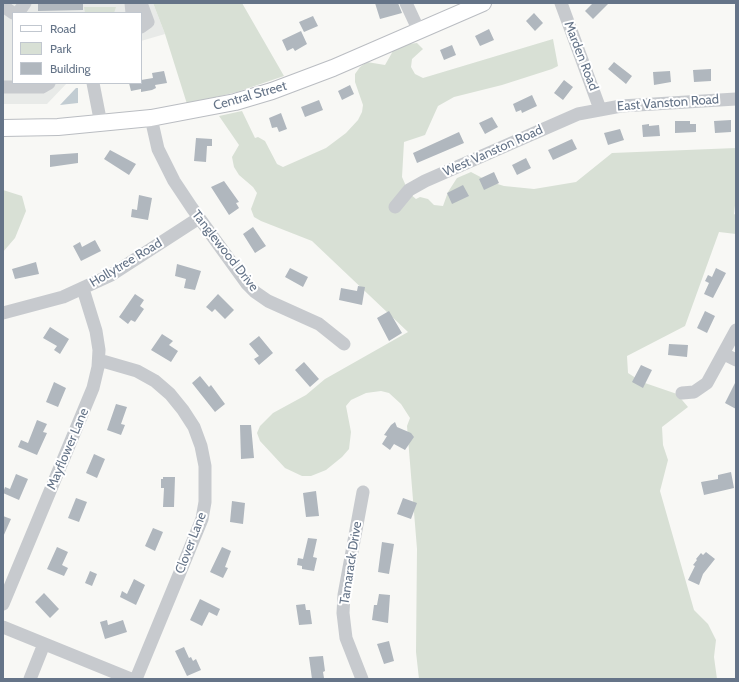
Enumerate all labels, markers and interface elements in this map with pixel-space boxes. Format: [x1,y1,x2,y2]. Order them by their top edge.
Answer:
legend [12,12,142,84]
street label: Marden Road [561,19,601,93]
text: Road [50,21,76,36]
text: Park [50,41,72,56]
text: Building [50,61,91,76]
street label: Central Street [211,78,289,114]
street label: East Vanston Road [616,92,720,114]
street label: West Vanston Road [441,122,545,180]
street label: Tanglewood Drive [188,207,262,295]
street label: Hollytree Road [87,235,165,291]
street label: Mayflower Lane [44,406,92,492]
street label: Clover Lane [172,510,210,576]
street label: Tamarack Drive [337,520,365,606]

